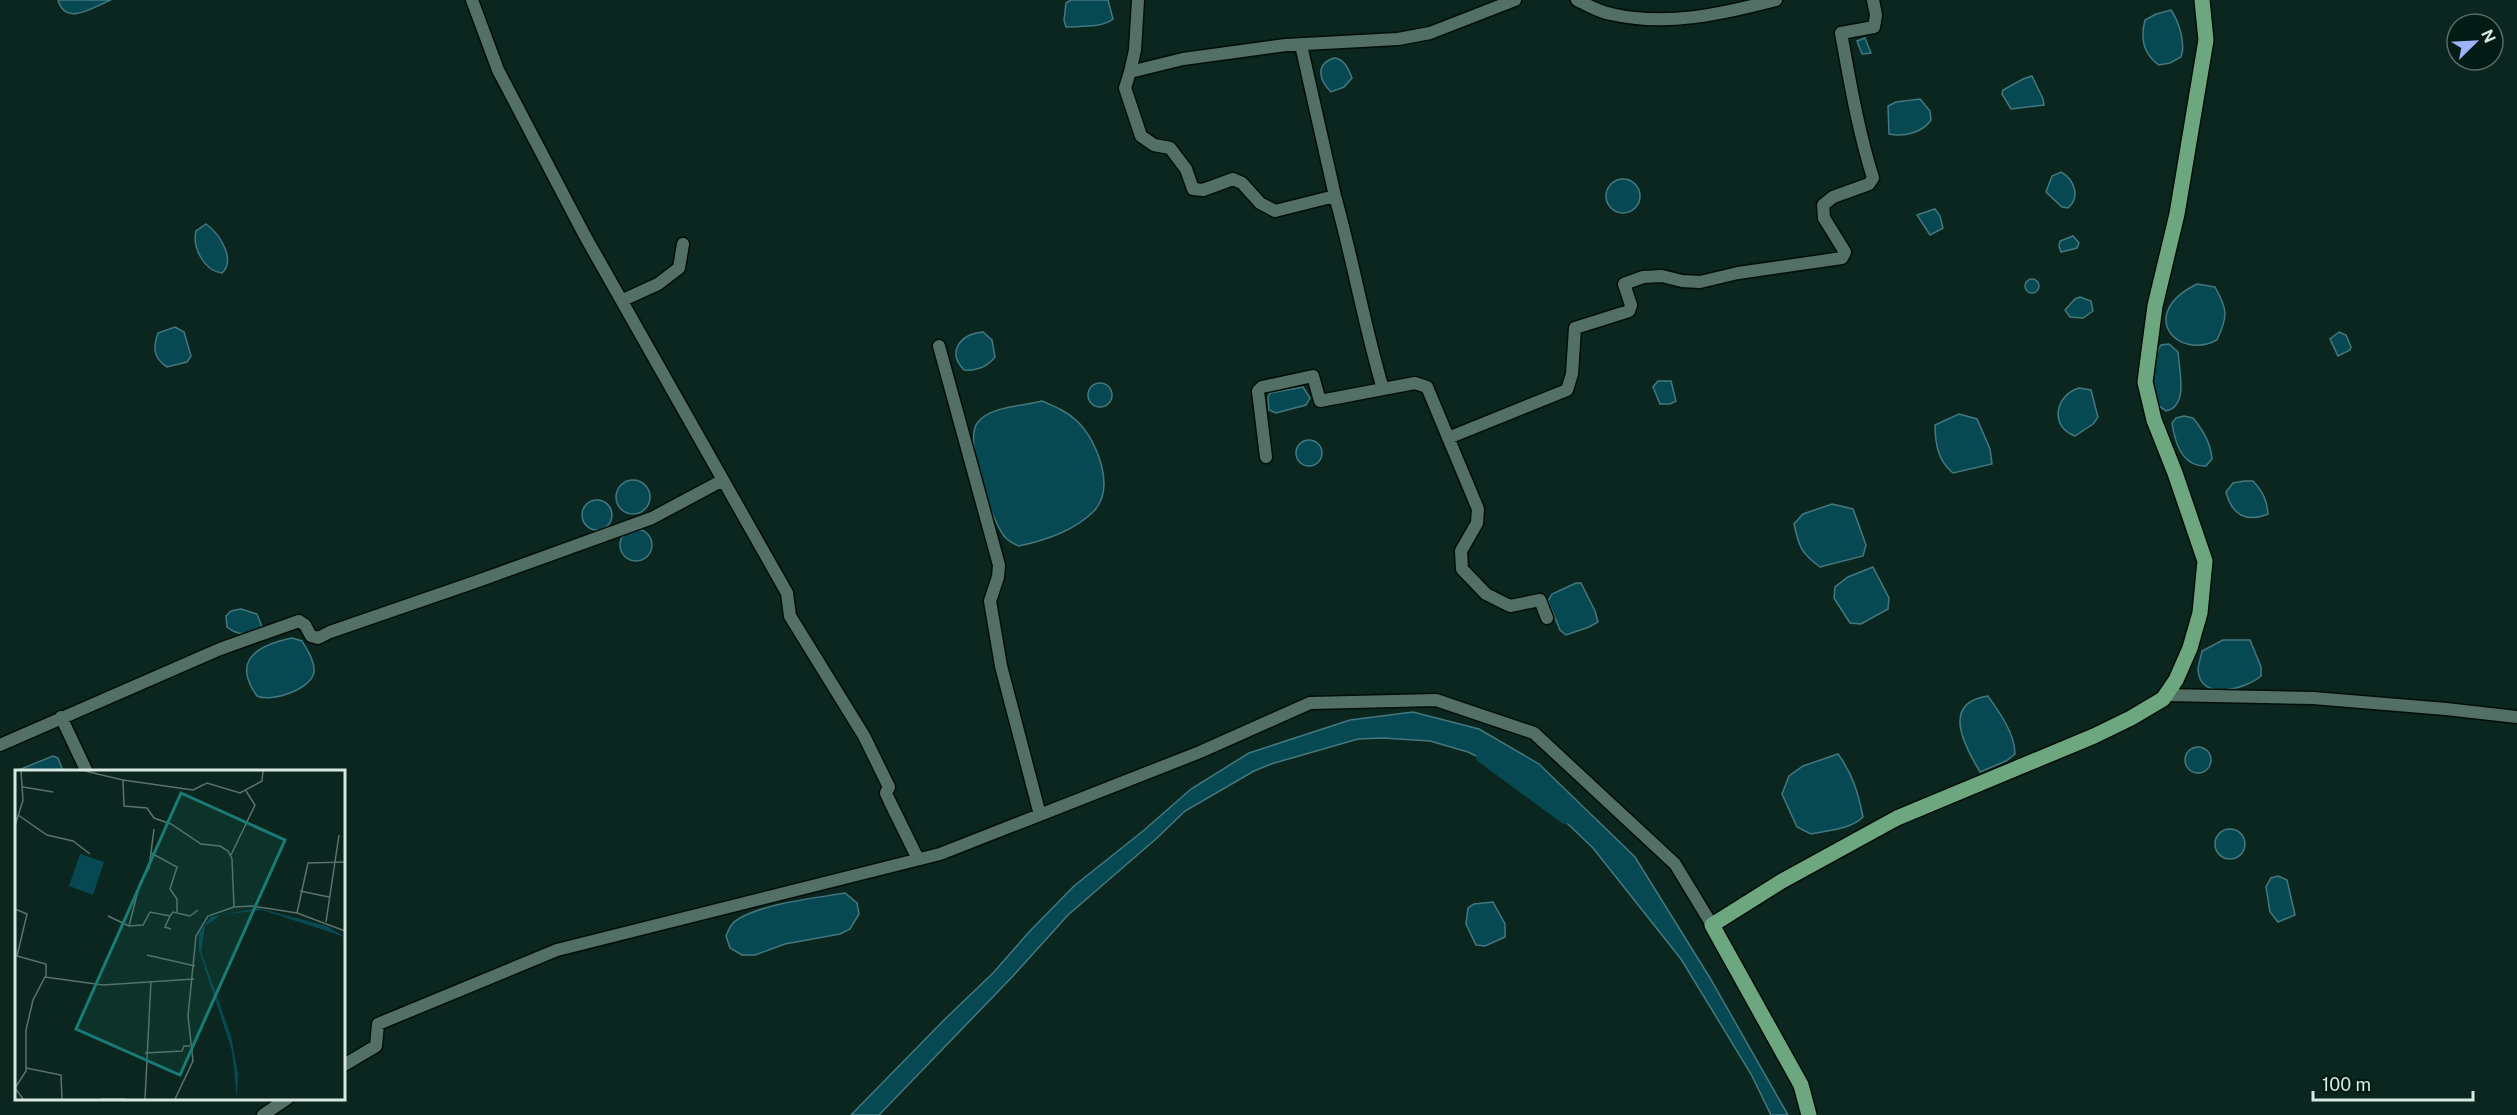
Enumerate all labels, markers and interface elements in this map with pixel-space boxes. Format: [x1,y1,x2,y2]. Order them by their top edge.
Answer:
north arrow [2445,12,2505,72]
text: N [2477,27,2499,46]
inset map [15,770,345,1100]
scale bar [2313,1064,2474,1102]
text: 100 m [2322,1074,2371,1095]

